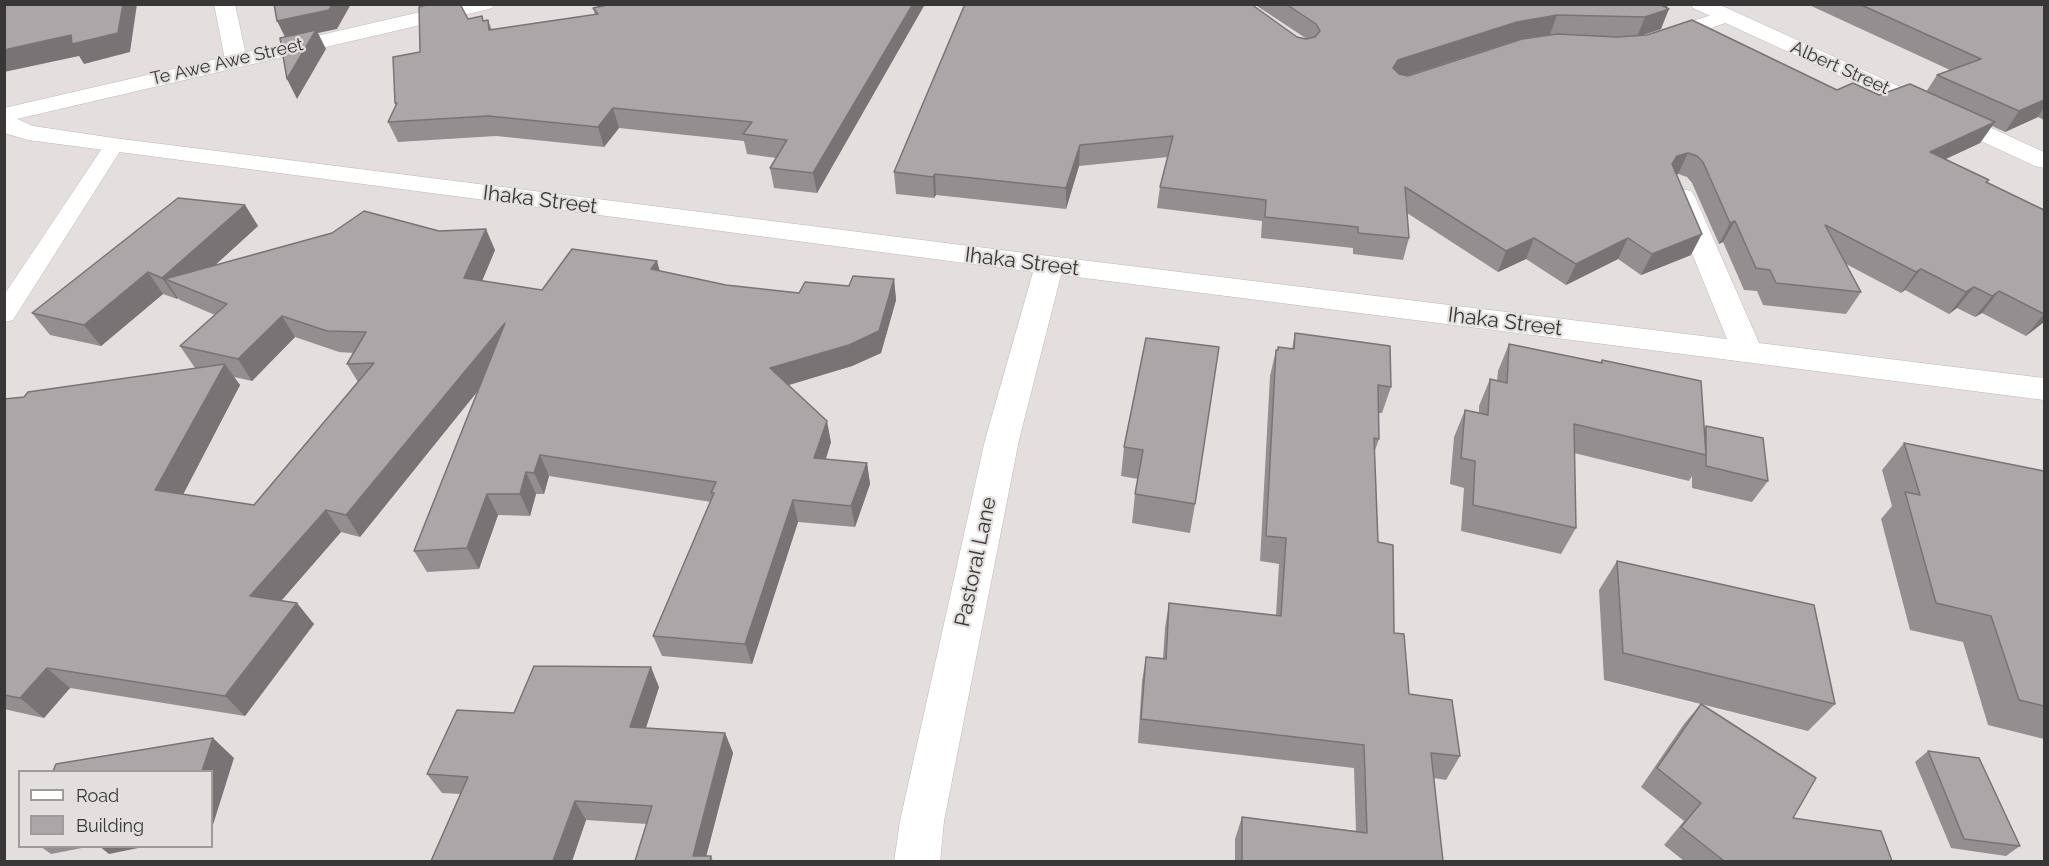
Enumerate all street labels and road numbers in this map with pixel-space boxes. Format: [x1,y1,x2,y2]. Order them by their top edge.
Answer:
street label: Te Awe Awe Street [149,34,305,90]
street label: Albert Street [1787,37,1893,99]
street label: Ihaka Street [481,180,599,220]
street label: Ihaka Street [963,242,1081,282]
street label: Ihaka Street [1446,302,1564,342]
street label: Pastoral Lane [950,495,1002,629]

